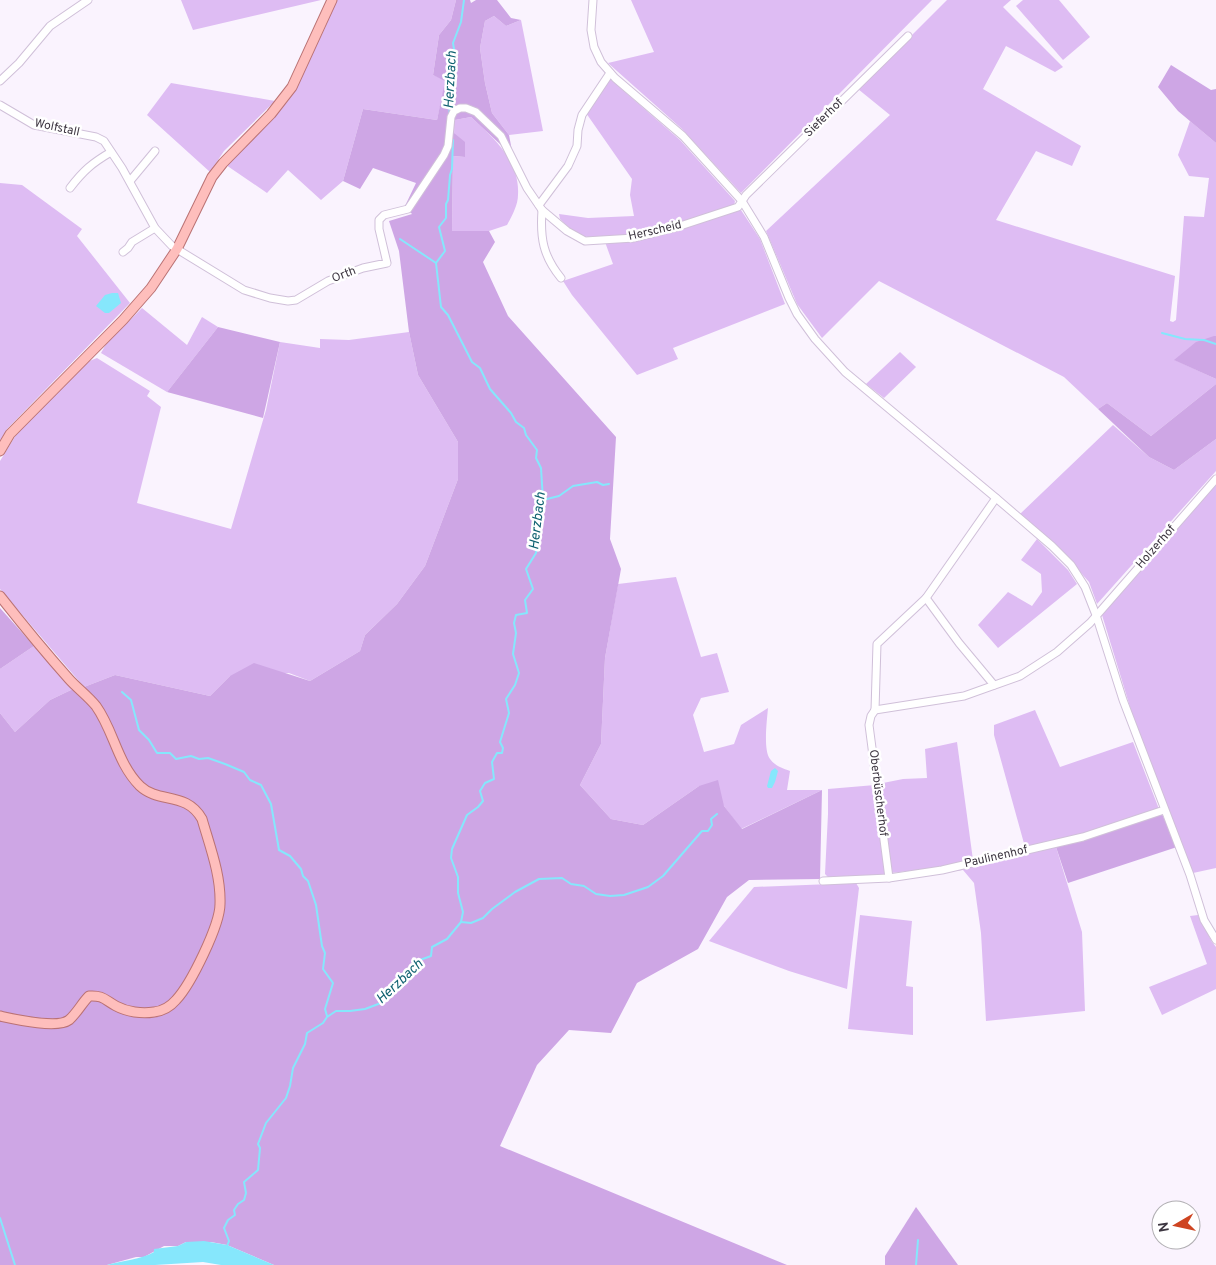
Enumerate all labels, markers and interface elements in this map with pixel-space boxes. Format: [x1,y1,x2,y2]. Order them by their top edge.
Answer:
water label: Herzbach [441,50,461,109]
street label: Sieferhof [801,95,847,141]
street label: Wolfstall [33,115,81,141]
street label: Herscheid [627,217,683,245]
street label: Orth [330,263,358,287]
water label: Herzbach [526,491,550,551]
street label: Holzerhof [1133,522,1179,572]
street label: Oberbüscherhof [865,749,891,837]
street label: Paulinenhof [963,842,1029,872]
water label: Herzbach [373,956,427,1008]
north arrow [1151,1200,1201,1250]
text: N [1155,1220,1174,1233]

